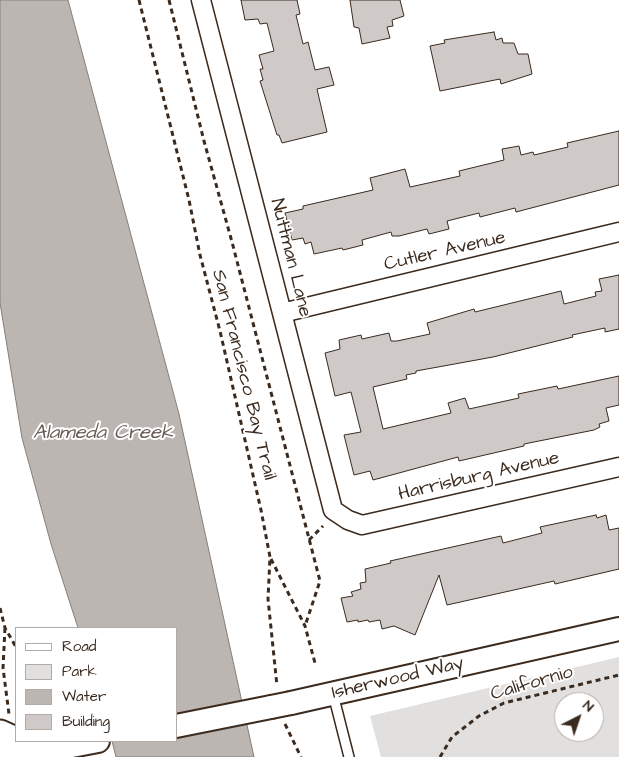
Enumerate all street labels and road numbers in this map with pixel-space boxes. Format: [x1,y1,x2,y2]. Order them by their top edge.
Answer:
street label: Nuttman Lane [264,196,316,320]
street label: Cutler Avenue [382,227,508,277]
street label: San Francisco Bay Trail [206,268,280,482]
street label: Harrisburg Avenue [396,447,562,507]
street label: Isherwood Way [330,653,466,705]
street label: Californio [488,661,576,707]

